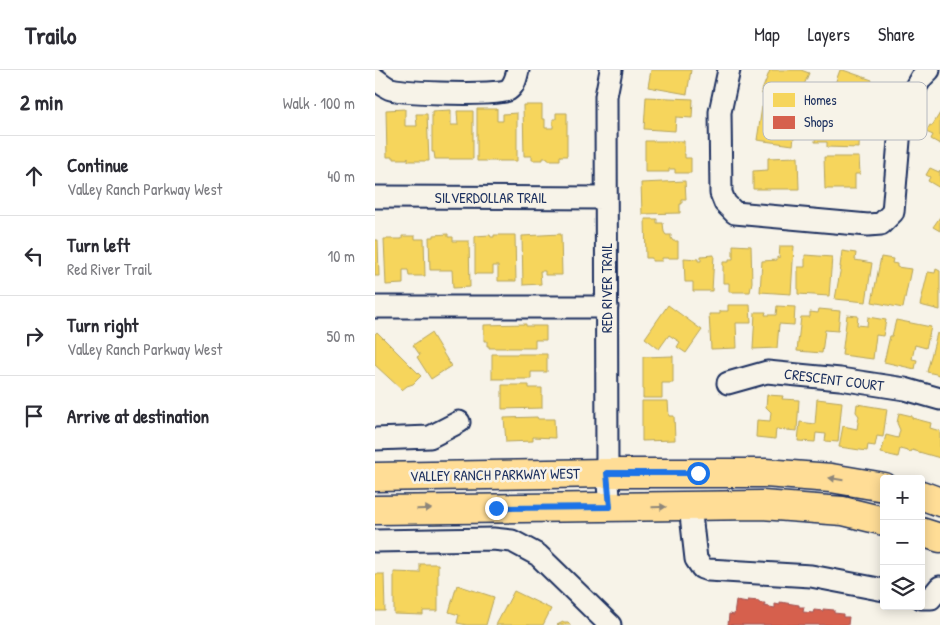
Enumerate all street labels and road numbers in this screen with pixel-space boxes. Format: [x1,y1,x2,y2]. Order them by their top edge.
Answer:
street label: SILVERDOLLAR TRAIL [435,187,548,208]
street label: RED RIVER TRAIL [596,243,617,333]
street label: CRESCENT COURT [783,363,886,396]
street label: VALLEY RANCH PARKWAY WEST [410,463,581,486]

